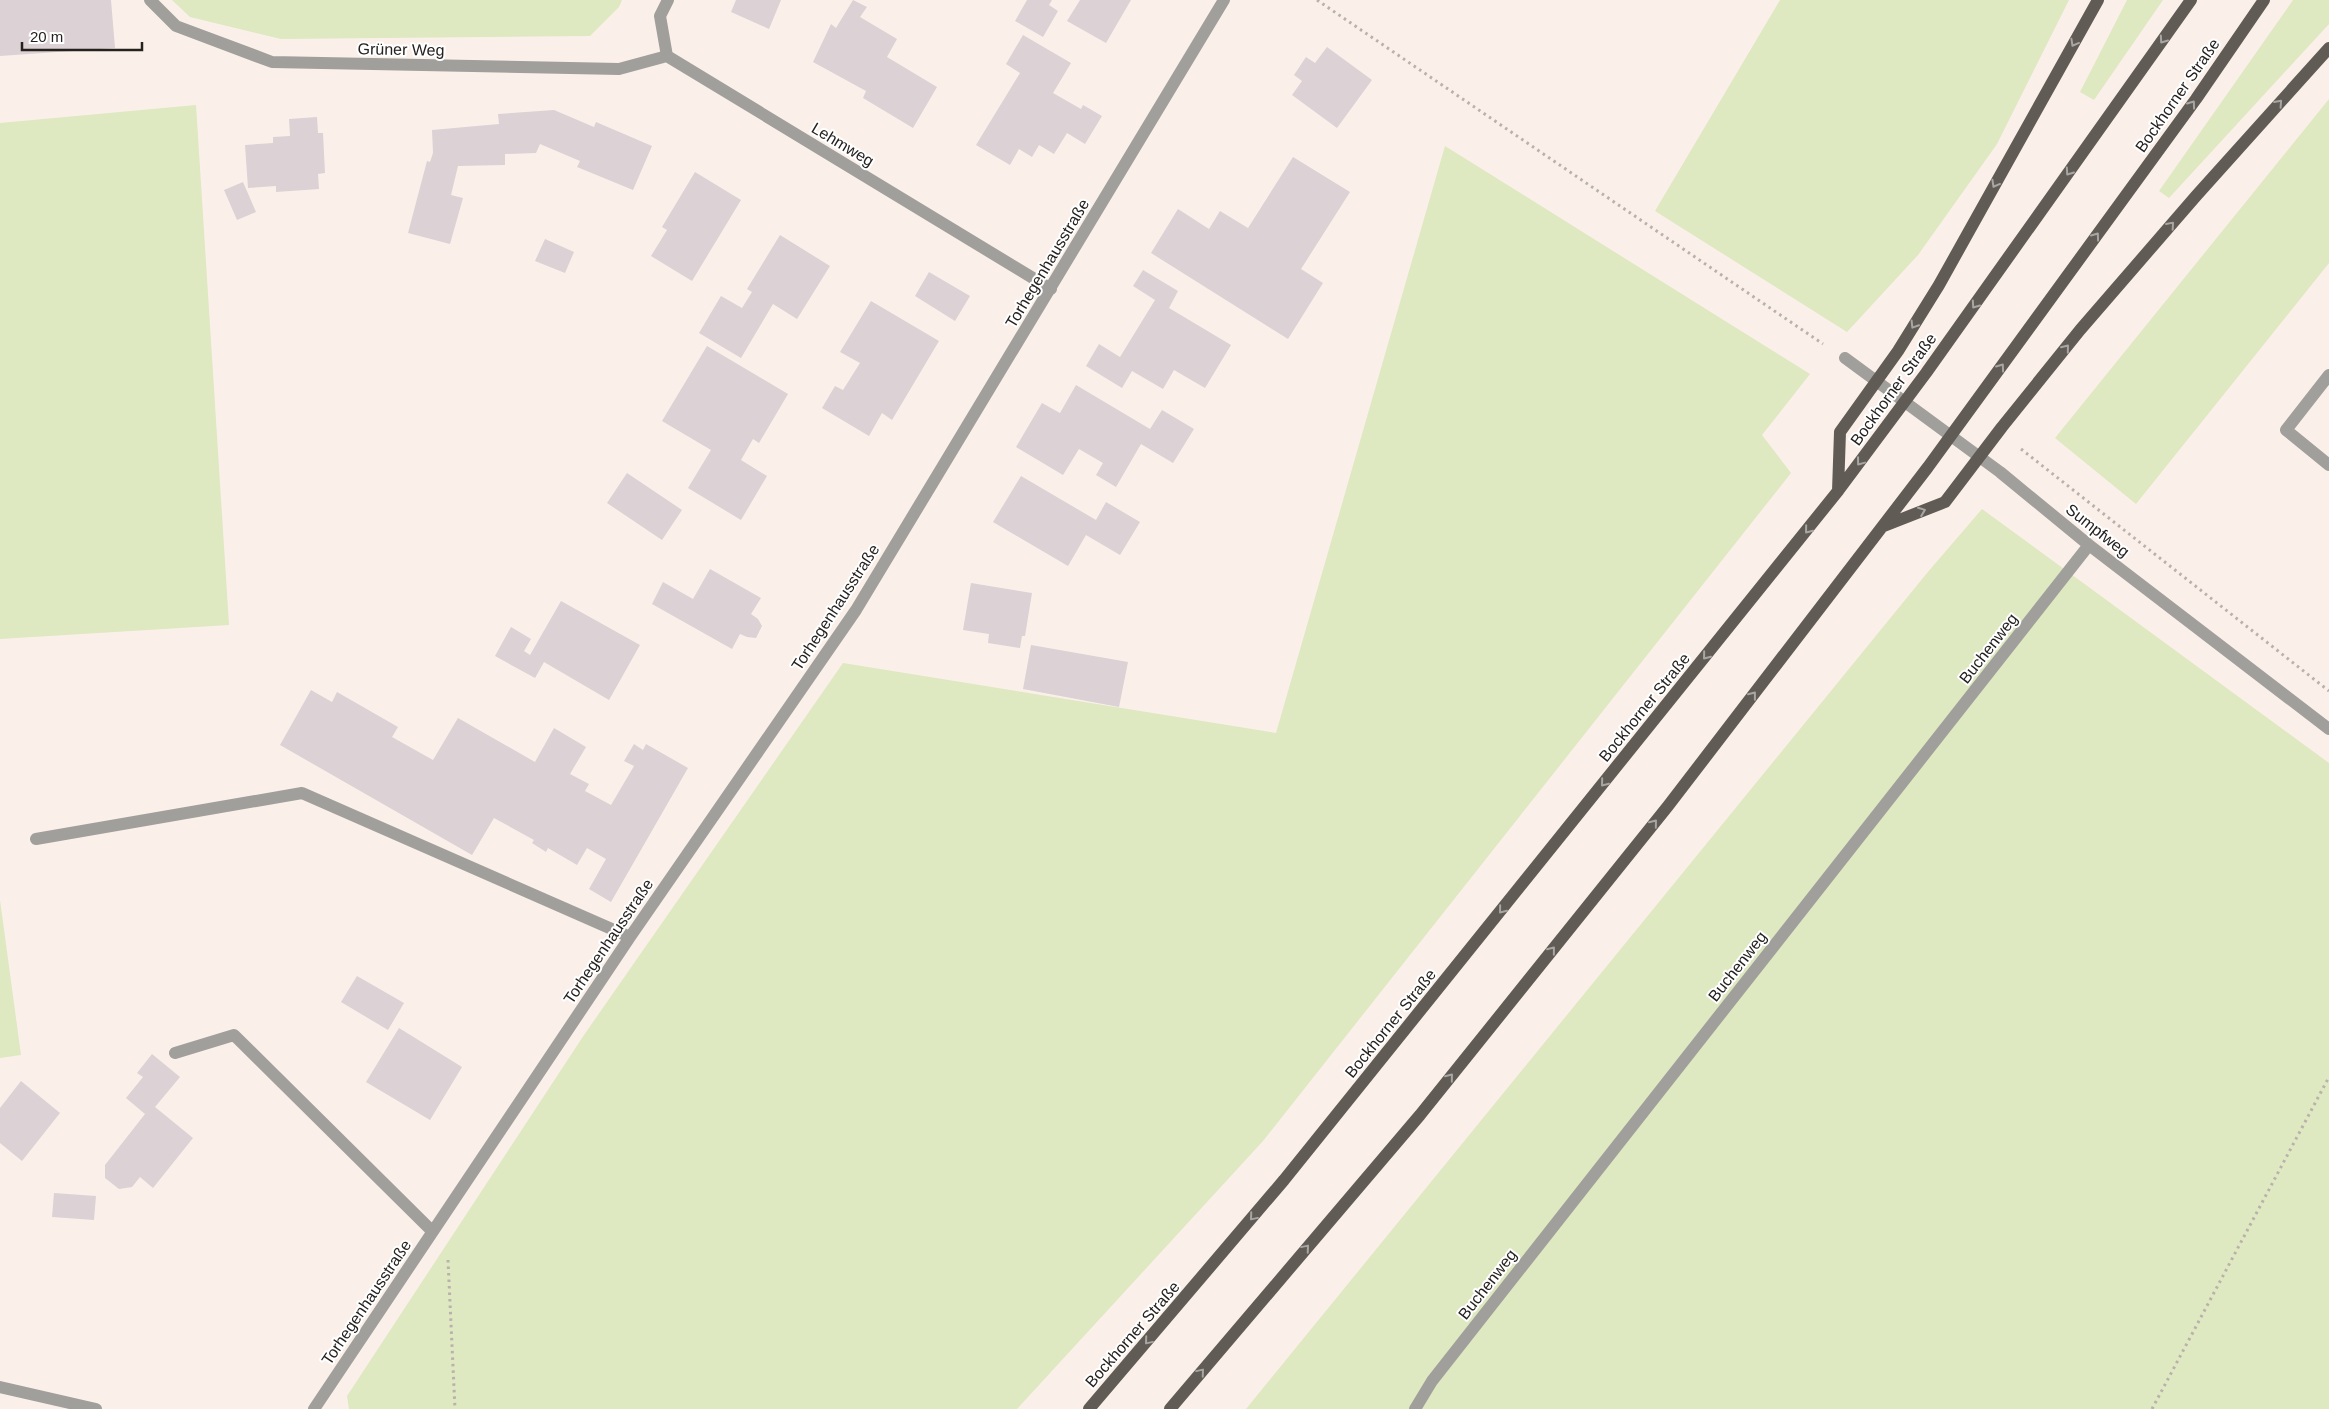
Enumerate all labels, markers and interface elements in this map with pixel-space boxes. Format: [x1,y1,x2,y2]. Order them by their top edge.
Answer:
scale bar [22,20,142,52]
text: 20 m [30,28,63,45]
one-way arrow [2160,34,2169,44]
street label: Bockhorner Straße [2132,35,2223,155]
one-way arrow [2070,37,2080,46]
street label: Grüner Weg [357,40,445,59]
one-way arrow [2186,100,2195,110]
one-way arrow [2274,100,2283,109]
street label: Lehmweg [809,119,877,170]
one-way arrow [2066,166,2075,176]
one-way arrow [1991,179,2001,188]
street label: Torhegenhausstraße [1002,196,1093,331]
one-way arrow [2166,221,2175,230]
one-way arrow [2090,232,2099,241]
one-way arrow [1972,299,1981,308]
one-way arrow [1910,320,1920,329]
street label: Bockhorner Straße [1847,330,1940,449]
one-way arrow [2060,345,2068,354]
one-way arrow [1995,364,2003,373]
one-way arrow [1857,456,1866,466]
street label: Sumpfweg [2063,500,2133,560]
one-way arrow [1918,507,1926,517]
one-way arrow [1804,524,1813,533]
street label: Torhegenhausstraße [788,541,883,673]
street label: Buchenweg [1956,610,2021,686]
street label: Bockhorner Straße [1596,650,1693,765]
one-way arrow [1703,650,1711,659]
one-way arrow [1748,692,1756,701]
one-way arrow [1602,777,1610,786]
one-way arrow [1648,820,1656,829]
street label: Torhegenhausstraße [560,876,657,1007]
one-way arrow [1499,904,1508,913]
street label: Buchenweg [1705,928,1770,1004]
one-way arrow [1547,947,1555,956]
street label: Bockhorner Straße [1342,966,1439,1081]
one-way arrow [1445,1073,1454,1082]
one-way arrow [1249,1212,1258,1221]
street label: Torhegenhausstraße [318,1237,415,1368]
one-way arrow [1301,1245,1309,1254]
street label: Buchenweg [1455,1246,1520,1322]
street label: Bockhorner Straße [1082,1278,1183,1391]
one-way arrow [1144,1336,1153,1345]
one-way arrow [1195,1368,1204,1377]

